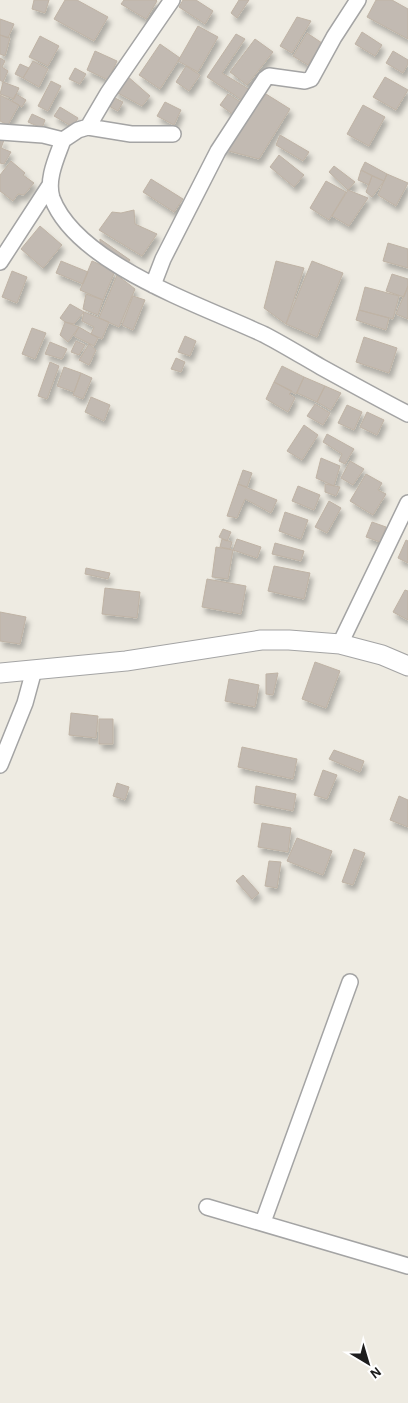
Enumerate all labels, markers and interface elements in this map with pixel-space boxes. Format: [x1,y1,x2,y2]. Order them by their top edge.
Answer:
north arrow [343,1338,393,1388]
text: N [367,1364,384,1381]

